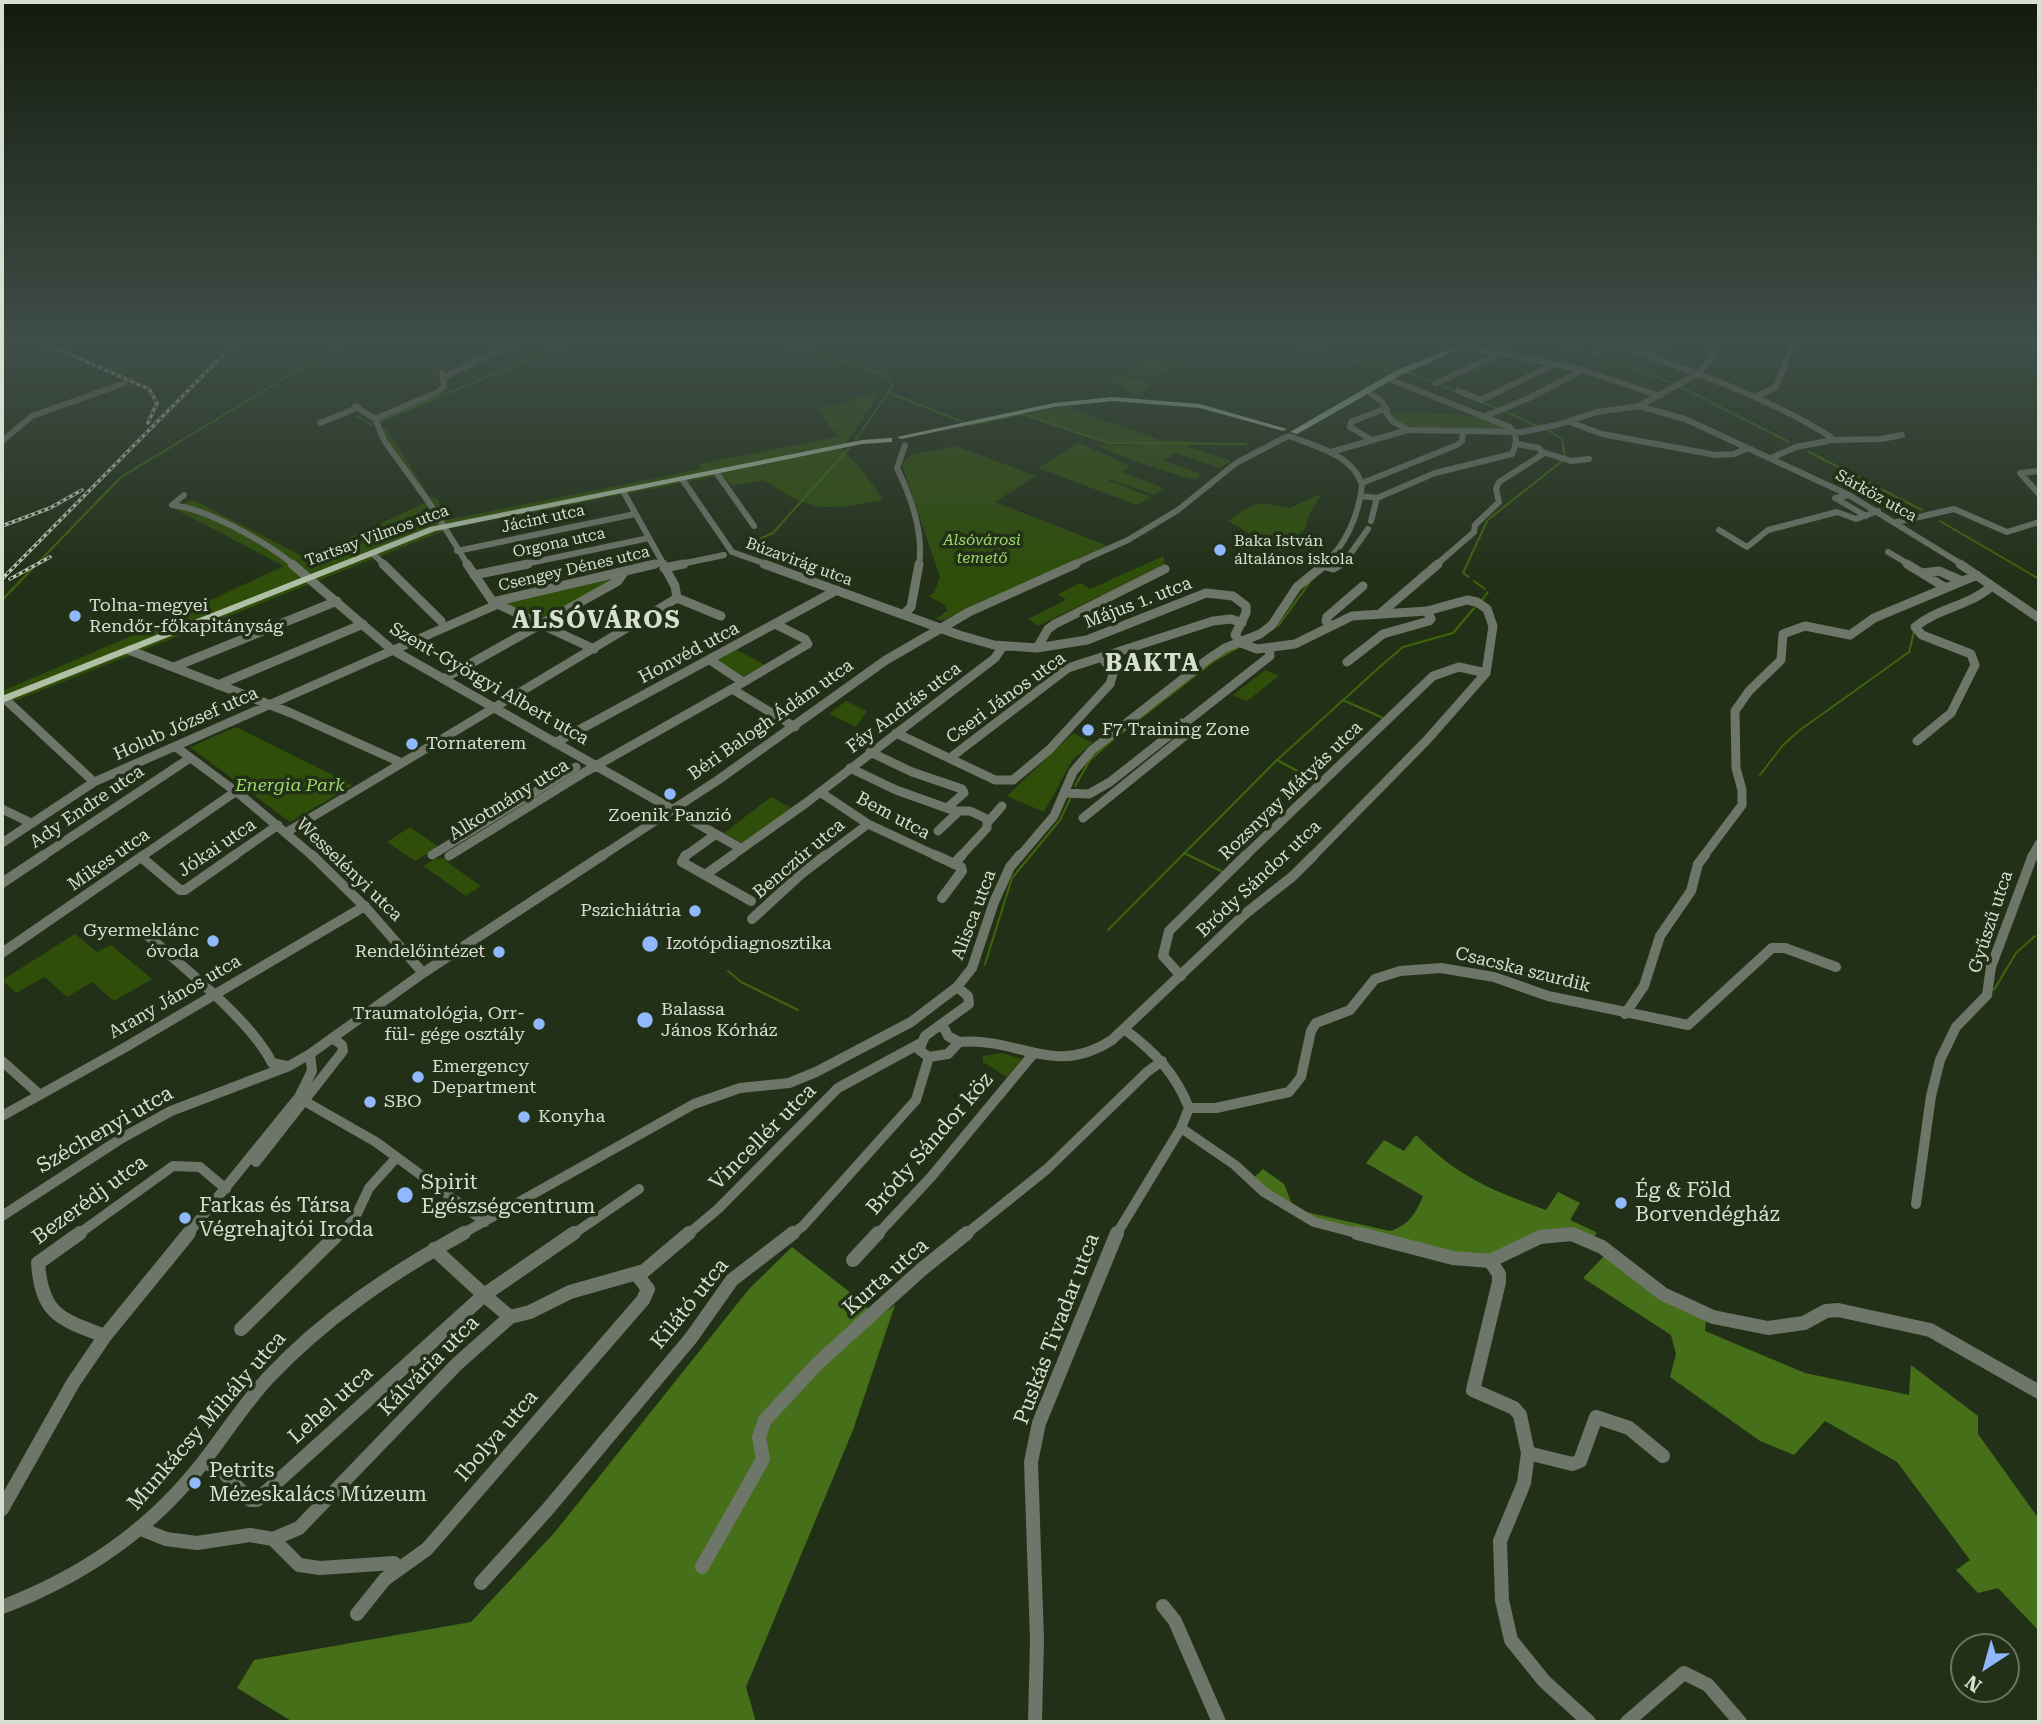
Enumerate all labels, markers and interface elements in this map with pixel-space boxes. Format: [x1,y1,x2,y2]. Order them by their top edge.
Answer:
street label: Sárköz utca [1832,466,1920,526]
street label: Tartsay Vilmos utca [303,501,451,571]
street label: Jácint utca [499,501,587,537]
street label: Orgona utca [511,524,607,562]
park label: Alsóvárosi temető [943,530,1021,568]
place label: Baka István általános iskola [1234,531,1353,569]
street label: Búzavirág utca [743,534,855,590]
street label: Csengey Dénes utca [497,542,651,596]
marker: Baka István általános iskola [1212,542,1228,558]
street label: Május 1. utca [1081,573,1195,633]
place label: Tolna-megyei Rendőr-főkapitányság [89,595,284,638]
district label: ALSÓVÁROS [513,607,681,635]
marker: Tolna-megyei Rendőr-főkapitányság [67,608,83,624]
street label: Honvéd utca [635,617,743,689]
street label: Szent-Györgyi Albert utca [386,618,592,750]
street label: Cseri János utca [942,648,1070,748]
district label: BAKTA [1106,650,1200,678]
street label: Béri Balogh Ádám utca [684,655,858,785]
street label: Fáy András utca [842,658,966,758]
street label: Holub József utca [110,682,262,766]
street label: Rozsnyay Mátyás utca [1215,717,1367,865]
place label: F7 Training Zone [1102,719,1250,741]
marker: F7 Training Zone [1080,722,1096,738]
place label: Tornaterem [426,733,526,755]
marker: Tornaterem [404,736,420,752]
street label: Alkotmány utca [445,754,573,846]
street label: Ady Endre utca [26,761,148,853]
park label: Energia Park [235,775,345,797]
marker: Zoenik Panzió [662,786,678,802]
street label: Bem utca [852,788,934,844]
place label: Zoenik Panzió [608,805,732,827]
street label: Jókai utca [174,814,260,882]
street label: Wesselényi utca [291,814,407,926]
street label: Benczúr utca [749,814,849,904]
street label: Bródy Sándor utca [1192,816,1326,942]
street label: Mikes utca [64,824,154,896]
street label: Alisca utca [947,867,1001,963]
street label: Gyűszű utca [1964,868,2018,976]
place label: Pszichiátria [580,900,681,922]
marker: Pszichiátria [687,903,703,919]
place label: Gyermeklánc óvoda [83,920,199,962]
marker: Gyermeklánc óvoda [205,933,221,949]
place label: Izotópdiagnosztika [666,933,832,955]
marker: Izotópdiagnosztika [640,934,660,954]
place label: Rendelőintézet [355,941,485,963]
street label: Csacska szurdik [1453,943,1593,997]
marker: Rendelőintézet [491,944,507,960]
street label: Arany János utca [105,950,245,1044]
place label: Balassa János Kórház [661,999,777,1042]
place label: Traumatológia, Orr- fül- gége osztály [352,1003,525,1046]
marker: Balassa János Kórház [635,1010,655,1030]
marker: Traumatológia, Orr- fül- gége osztály [531,1016,547,1032]
place label: Emergency Department [432,1056,536,1098]
street label: Bródy Sándor köz [861,1068,999,1220]
marker: Emergency Department [410,1069,426,1085]
street label: Vincellér utca [704,1078,822,1196]
street label: Széchenyi utca [32,1081,178,1179]
place label: SBO [384,1091,422,1113]
marker: SBO [362,1094,378,1110]
place label: Konyha [538,1106,605,1128]
marker: Konyha [516,1109,532,1125]
street label: Bezerédj utca [28,1150,152,1250]
place label: Spirit Egészségcentrum [421,1170,595,1220]
place label: Ég & Föld Borvendégház [1635,1178,1780,1228]
marker: Spirit Egészségcentrum [395,1185,415,1205]
place label: Farkas és Társa Végrehajtói Iroda [199,1193,373,1243]
marker: Ég & Föld Borvendégház [1613,1195,1629,1211]
marker: Farkas és Társa Végrehajtói Iroda [177,1210,193,1226]
street label: Puskás Tivadar utca [1009,1230,1105,1428]
street label: Kurta utca [838,1233,934,1321]
street label: Kilátó utca [646,1254,734,1354]
street label: Kálvária utca [373,1310,485,1422]
street label: Munkácsy Mihály utca [122,1326,292,1516]
street label: Lehel utca [284,1361,378,1449]
street label: Ibolya utca [450,1385,544,1487]
place label: Petrits Mézeskalács Múzeum [209,1458,427,1508]
marker: Petrits Mézeskalács Múzeum [187,1475,203,1491]
north arrow [1950,1633,2020,1703]
text: N [1961,1670,1986,1697]

